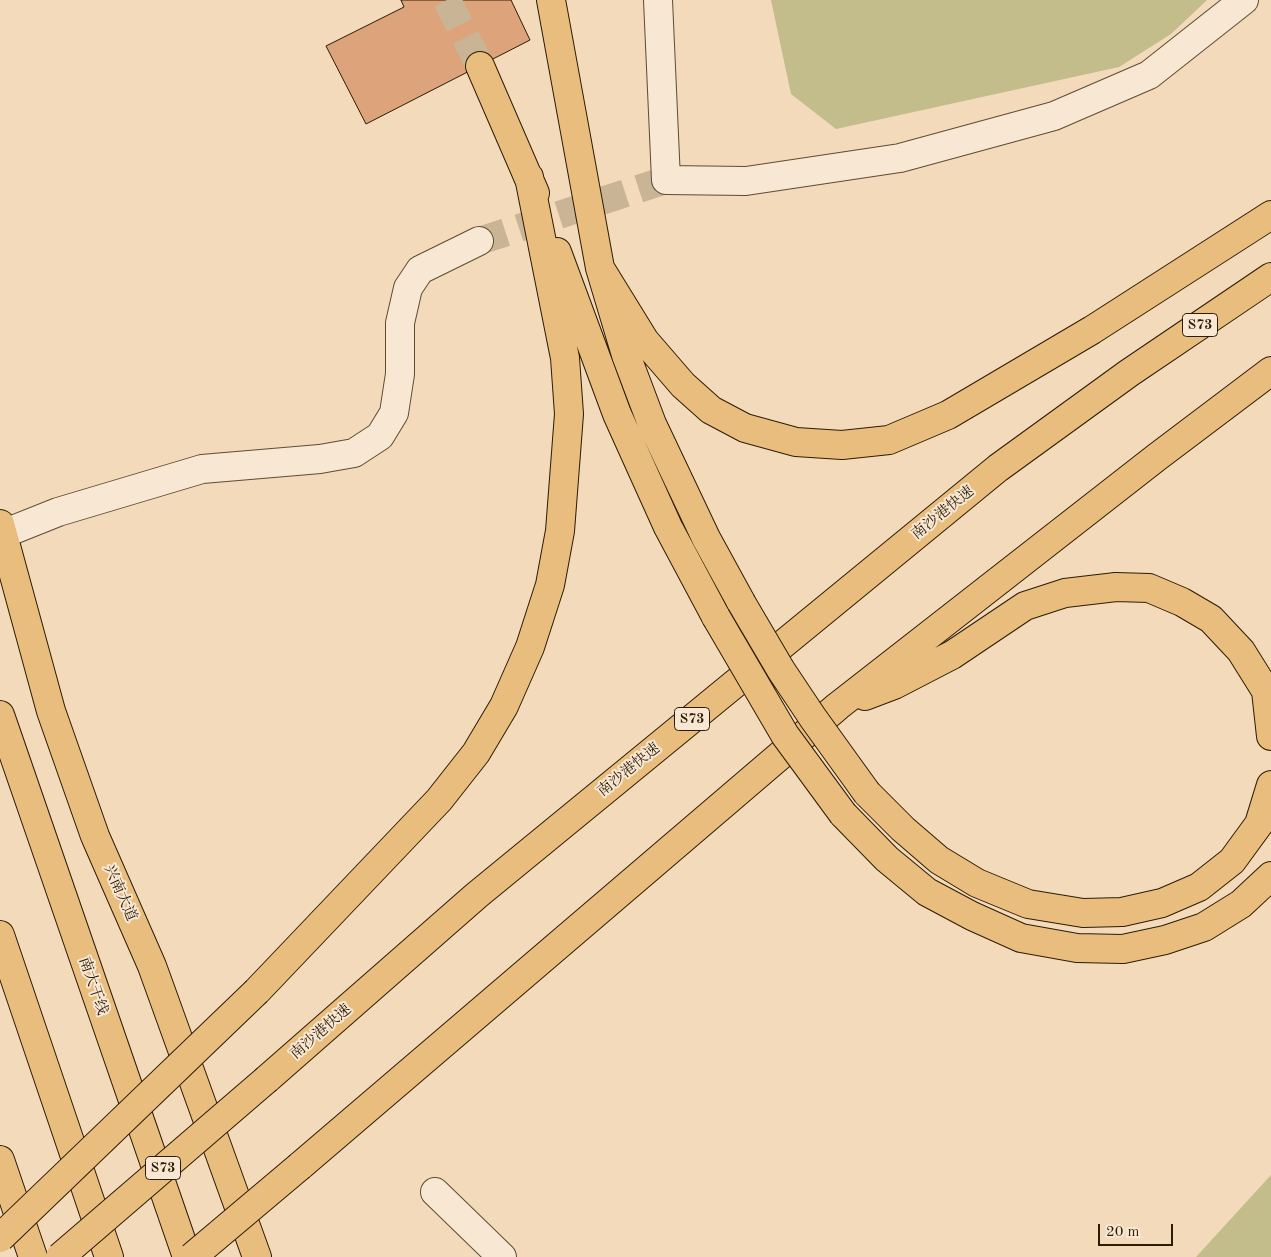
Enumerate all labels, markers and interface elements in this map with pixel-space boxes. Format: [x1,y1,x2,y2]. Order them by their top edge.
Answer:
road number: S73 [1182,314,1218,336]
street label: 南沙港快速 [908,482,978,544]
road number: S73 [674,708,710,731]
street label: 南沙港快速 [594,739,664,801]
street label: 兴南大道 [100,862,140,924]
street label: 南大干线 [75,955,111,1017]
street label: 南沙港快速 [287,1001,355,1063]
road number: S73 [146,1156,180,1180]
scale bar [1101,1214,1176,1246]
text: 20 m [1106,1225,1140,1240]

